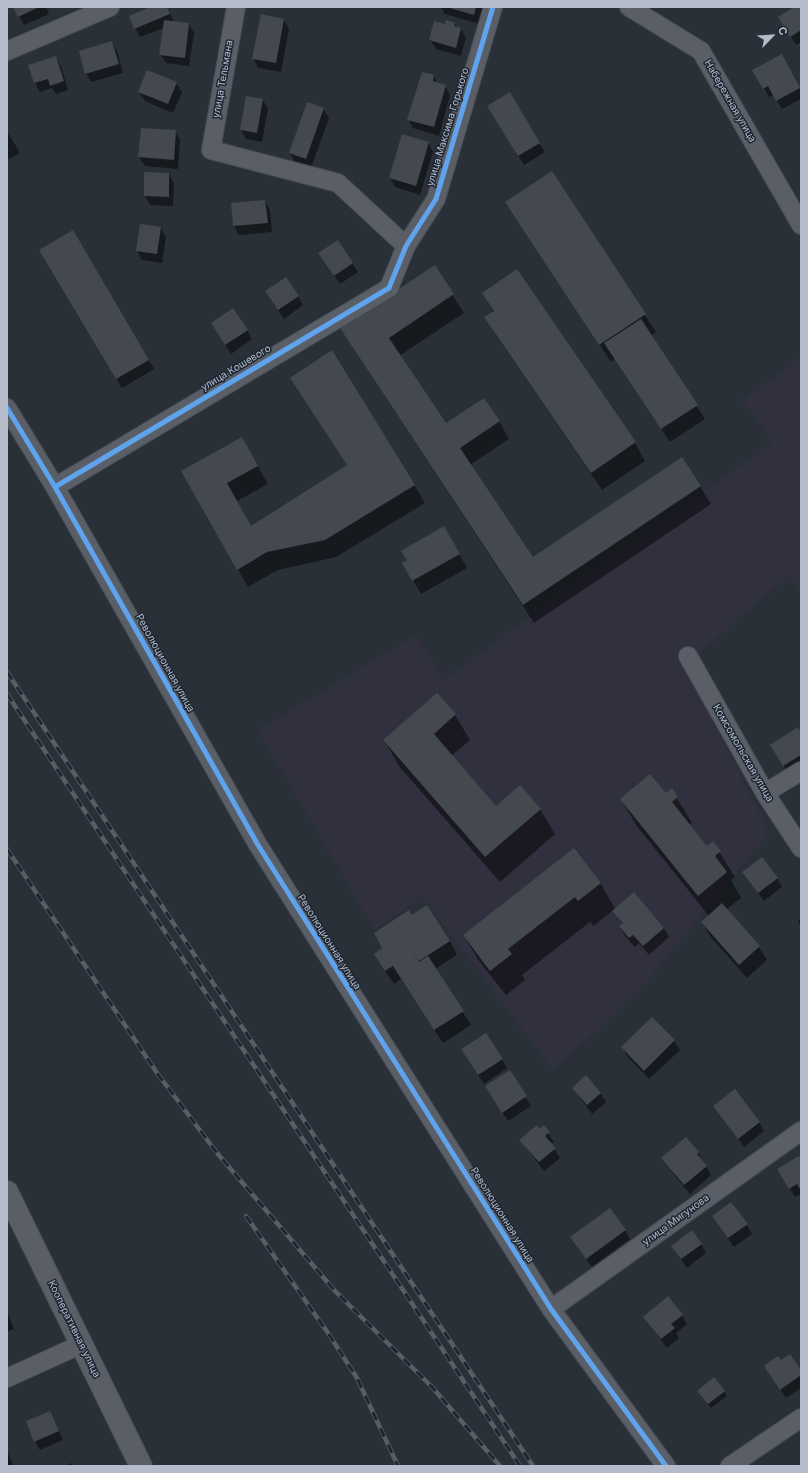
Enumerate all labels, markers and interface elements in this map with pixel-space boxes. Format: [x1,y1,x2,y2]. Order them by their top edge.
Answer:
north arrow [752,16,792,56]
text: С [775,24,791,38]
street label: улица Тельмана [210,39,236,119]
street label: Набережная улица [702,58,758,144]
street label: улица Максима Горького [424,66,472,188]
street label: улица Кошевого [199,342,273,394]
street label: Революционная улица [133,612,197,714]
street label: Комсомольская улица [710,702,776,804]
street label: Революционная улица [295,892,363,992]
street label: Революционная улица [468,1165,536,1265]
street label: улица Мигунова [640,1192,712,1248]
street label: Кооперативная улица [45,1278,103,1380]

